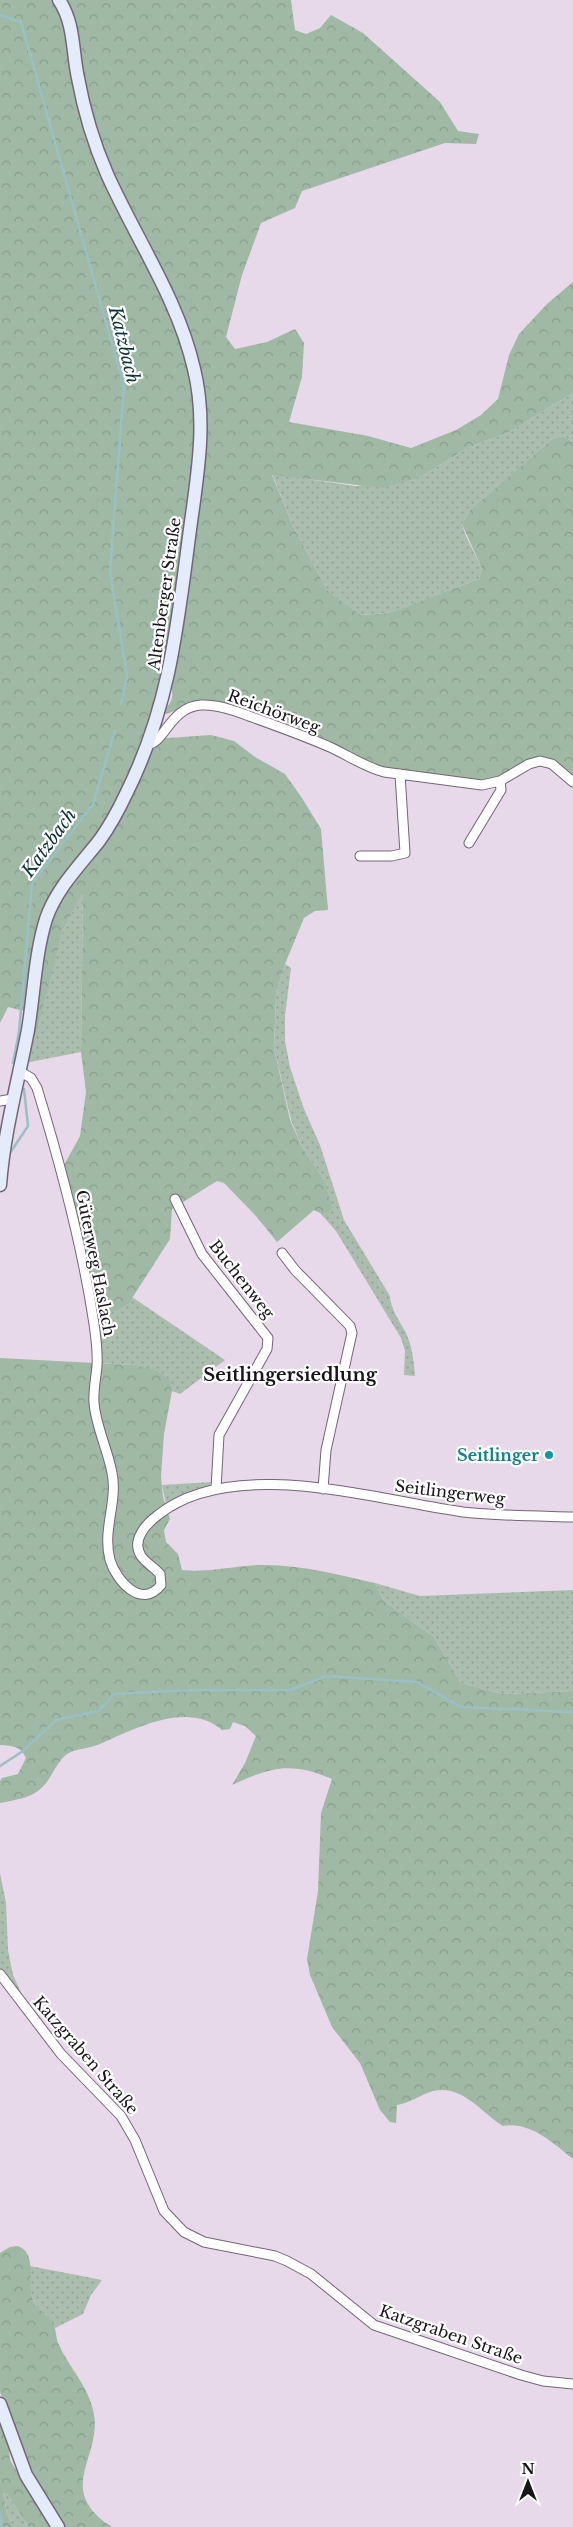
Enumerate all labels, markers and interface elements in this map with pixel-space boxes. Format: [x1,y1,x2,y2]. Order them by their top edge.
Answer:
water label: Katzbach [104,303,144,386]
street label: Altenberger Straße [143,516,185,673]
street label: Reichörweg [225,685,323,737]
water label: Katzbach [16,805,81,882]
street label: Güterweg Haslach [72,1188,120,1338]
street label: Buchenweg [205,1236,279,1323]
district label: Seitlingersiedlung [203,1364,378,1386]
place label: Seitlinger [457,1445,539,1465]
marker: Seitlinger [543,1449,555,1461]
street label: Seitlingerweg [394,1475,507,1509]
street label: Katzgraben Straße [29,1992,143,2118]
street label: Katzgraben Straße [377,2300,525,2368]
north arrow [503,2457,553,2507]
text: N [521,2460,535,2478]

